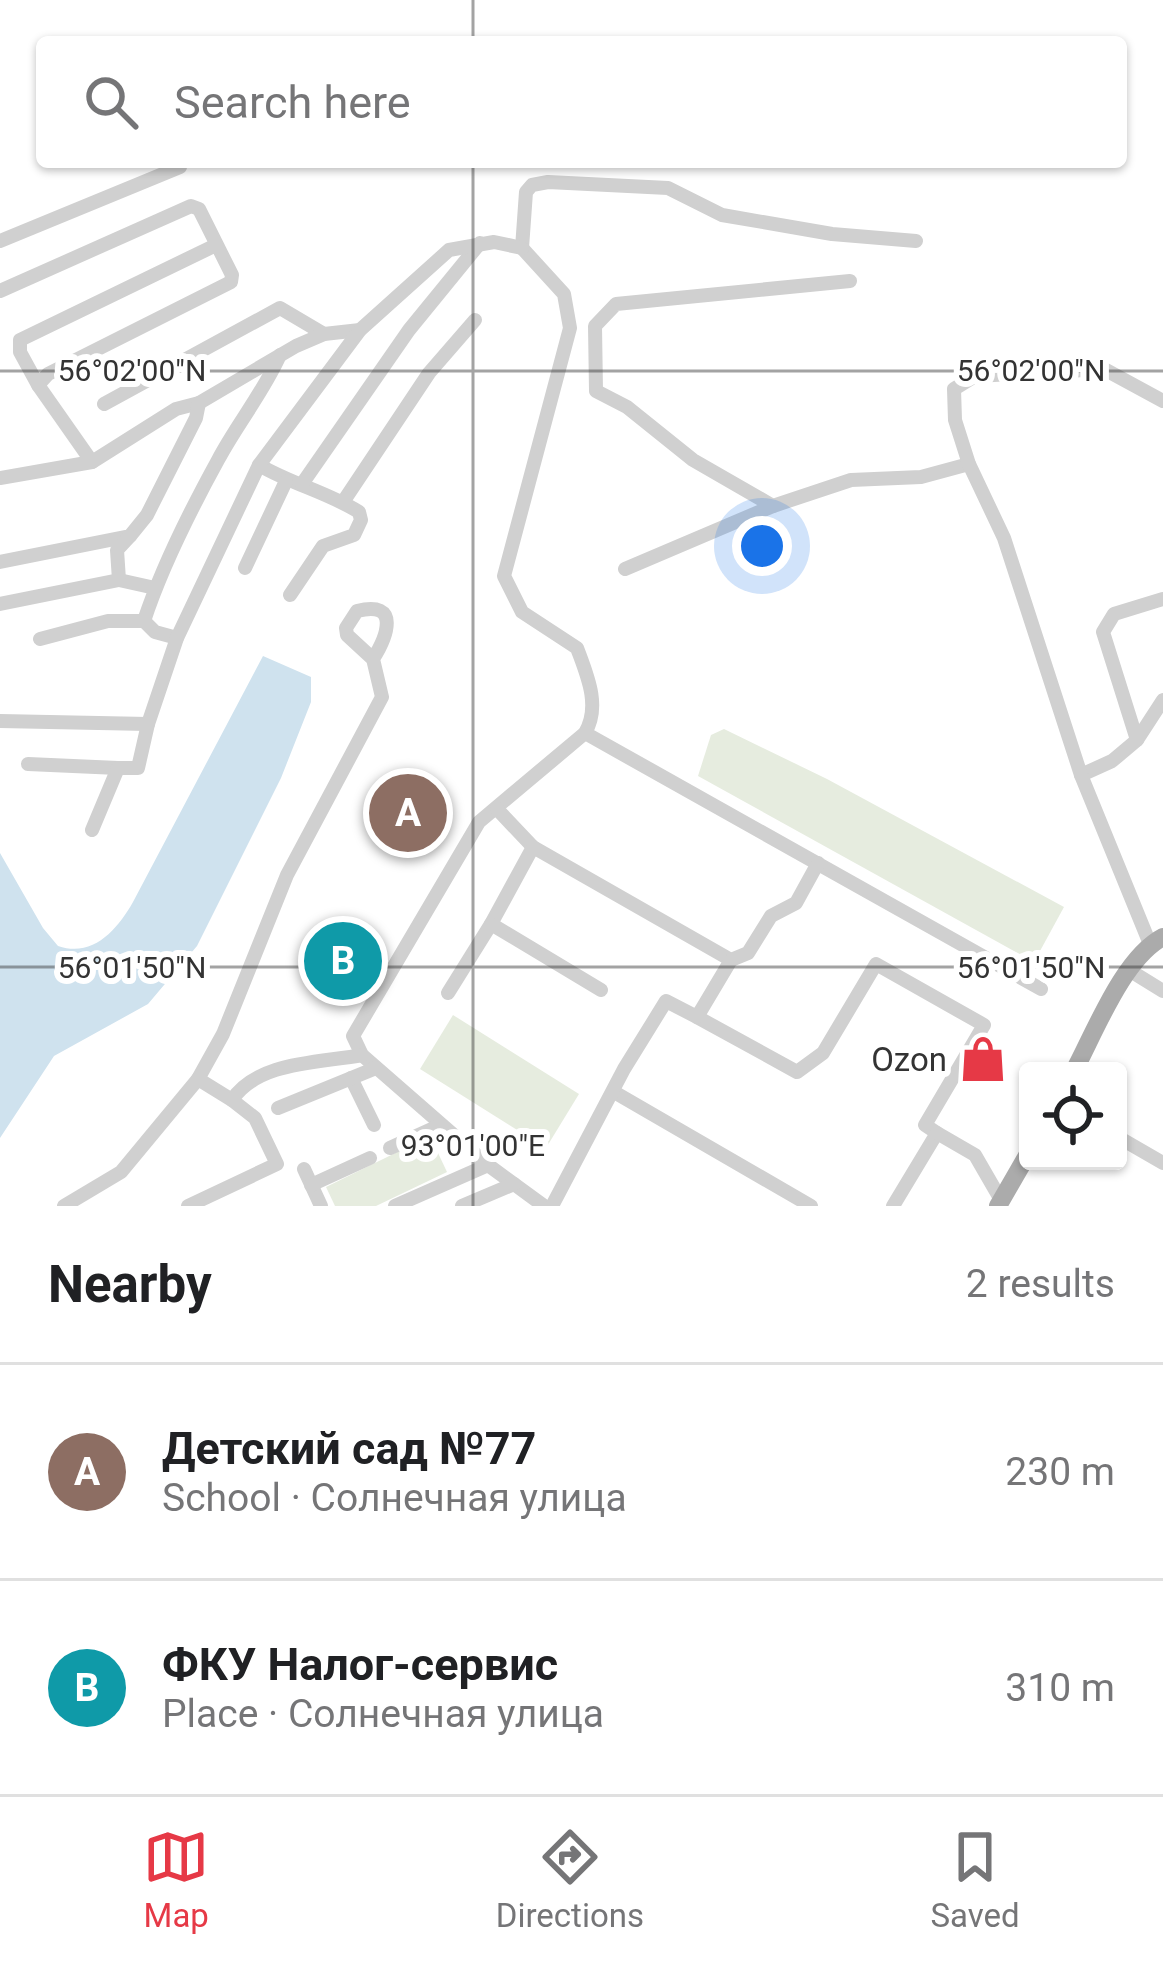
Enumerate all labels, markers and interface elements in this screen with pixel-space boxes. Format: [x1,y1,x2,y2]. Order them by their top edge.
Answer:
search box [36,36,1127,168]
icon: search [78,69,144,135]
text: Search here [174,76,411,129]
text: 56°02'00"N [58,353,206,388]
text: 56°02'00"N [957,353,1105,388]
your location [732,516,792,576]
pin: A [369,768,447,858]
pin: B [304,916,382,1006]
text: 56°01'50"N [58,950,206,985]
text: 56°01'50"N [957,950,1105,985]
shop icon: Ozon [958,1034,1008,1084]
place label: Ozon [871,1040,947,1079]
map controls [1019,1062,1127,1170]
button: locate [1019,1062,1127,1170]
text: 93°01'00"E [401,1128,545,1163]
text: Nearby [48,1255,212,1314]
text: 2 results [966,1261,1115,1307]
text: Детский сад №77 [162,1422,536,1475]
text: A [74,1449,100,1495]
text: 230 m [1005,1449,1115,1495]
text: School · Солнечная улица [162,1475,627,1521]
text: ФКУ Налог-сервис [162,1638,558,1691]
text: B [75,1665,99,1711]
text: 310 m [1005,1665,1115,1711]
text: Place · Солнечная улица [162,1691,604,1737]
tab: Map [143,1824,209,1935]
tab: Directions [496,1824,644,1935]
tab: Saved [931,1824,1020,1935]

